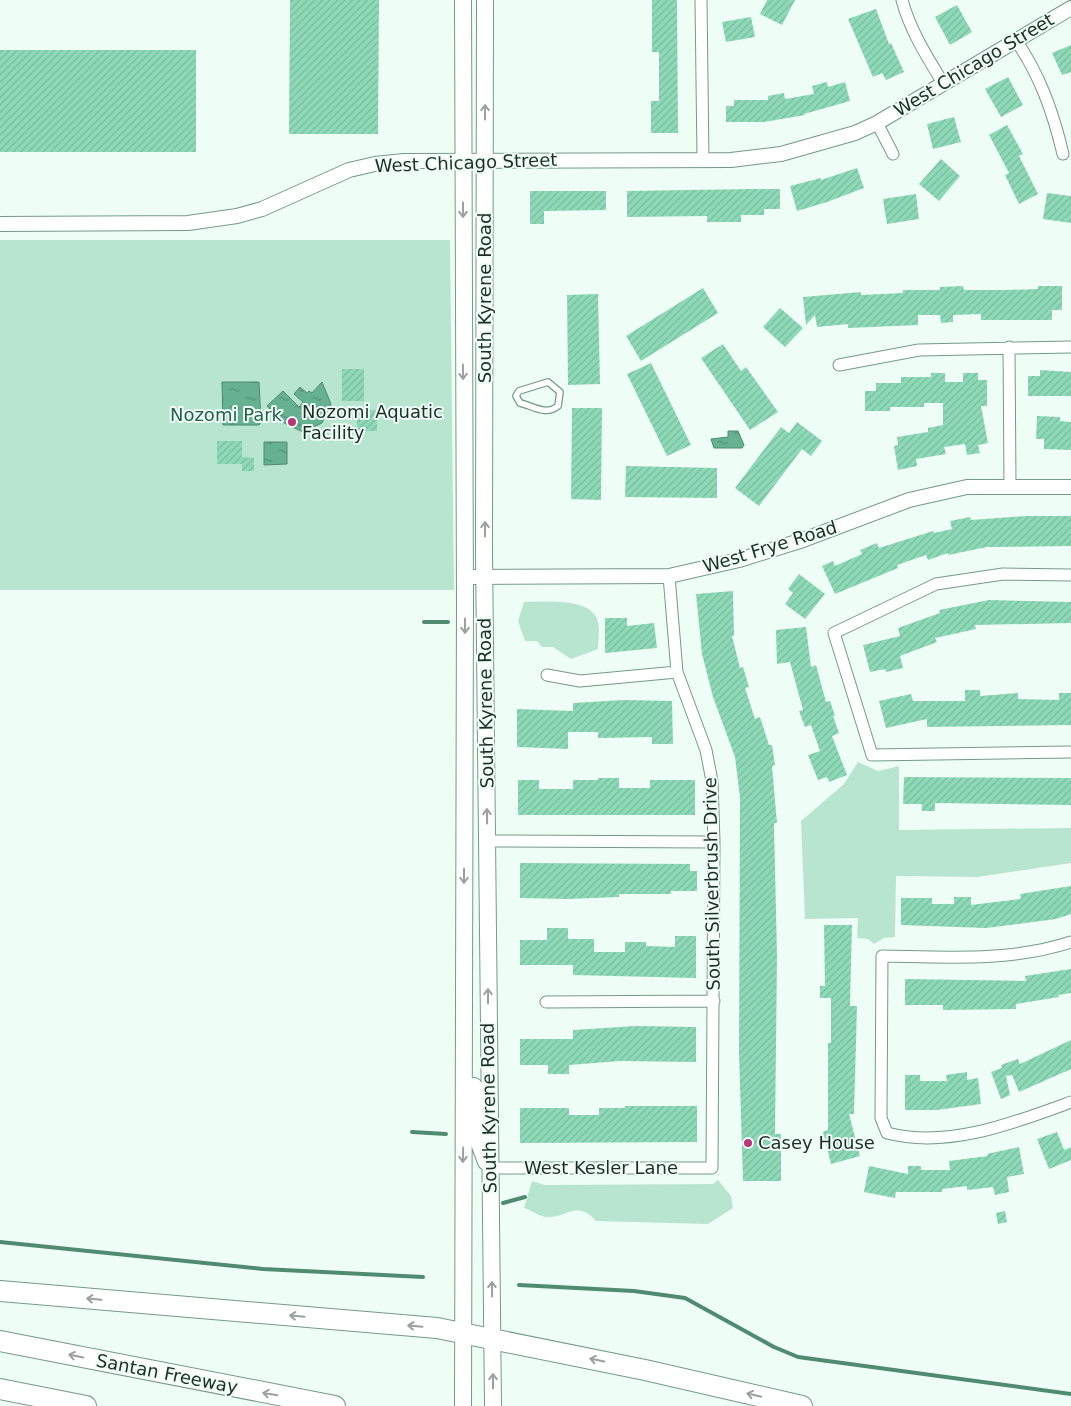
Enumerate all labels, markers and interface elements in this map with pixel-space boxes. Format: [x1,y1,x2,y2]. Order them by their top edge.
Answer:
street label: West Chicago Street [890,9,1057,121]
one-way arrow [480,104,490,120]
street label: West Chicago Street [374,149,558,176]
one-way arrow [458,201,468,217]
street label: South Kyrene Road [474,213,495,383]
one-way arrow [458,364,468,380]
place label: Nozomi Aquatic Facility [302,401,443,443]
park label: Nozomi Park [170,404,283,425]
marker: Nozomi Aquatic Facility [286,416,298,428]
street label: West Frye Road [700,516,839,577]
one-way arrow [480,521,490,538]
one-way arrow [460,618,470,634]
street label: South Kyrene Road [474,618,497,788]
street label: South Silverbrush Drive [699,777,724,991]
one-way arrow [482,809,492,825]
one-way arrow [459,868,469,884]
one-way arrow [483,988,493,1004]
street label: South Kyrene Road [477,1023,500,1193]
place label: Casey House [758,1132,875,1153]
marker: Casey House [742,1137,754,1149]
one-way arrow [458,1146,468,1163]
street label: West Kesler Lane [524,1157,678,1178]
one-way arrow [487,1281,497,1298]
one-way arrow [86,1295,102,1304]
one-way arrow [289,1311,305,1321]
one-way arrow [407,1321,423,1331]
street label: Santan Freeway [95,1349,240,1398]
one-way arrow [68,1351,84,1361]
one-way arrow [590,1355,606,1364]
one-way arrow [488,1374,498,1390]
one-way arrow [262,1389,278,1399]
one-way arrow [747,1390,763,1399]

